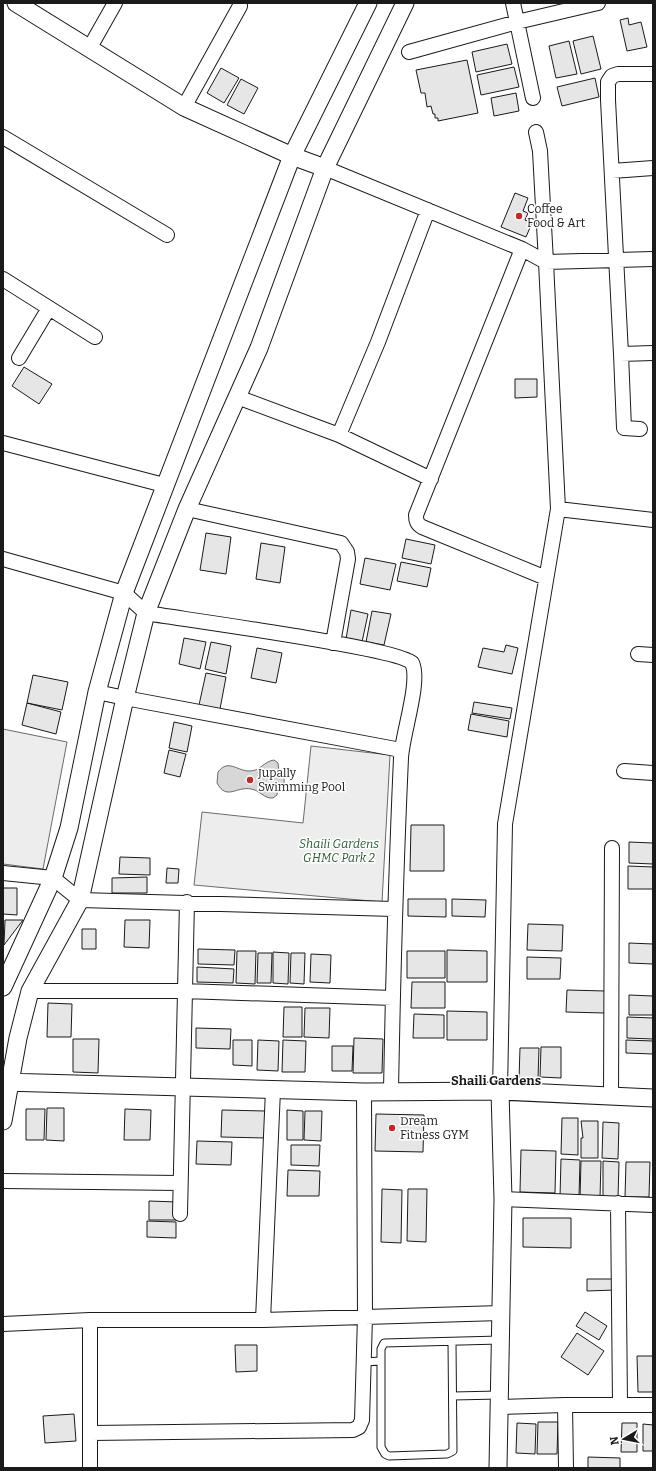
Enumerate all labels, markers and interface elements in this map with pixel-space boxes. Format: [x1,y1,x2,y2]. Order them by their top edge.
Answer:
place label: Coffee Food & Art [527,202,586,230]
marker: Coffee Food & Art [514,211,524,221]
place label: Jupally Swimming Pool [257,766,346,794]
marker: Jupally Swimming Pool [245,775,255,785]
park label: Shaili Gardens GHMC Park 2 [299,837,379,865]
district label: Shaili Gardens [451,1073,541,1088]
place label: Dream Fitness GYM [400,1114,469,1142]
marker: Dream Fitness GYM [387,1123,397,1133]
north arrow [604,1419,644,1459]
text: N [607,1435,622,1446]

